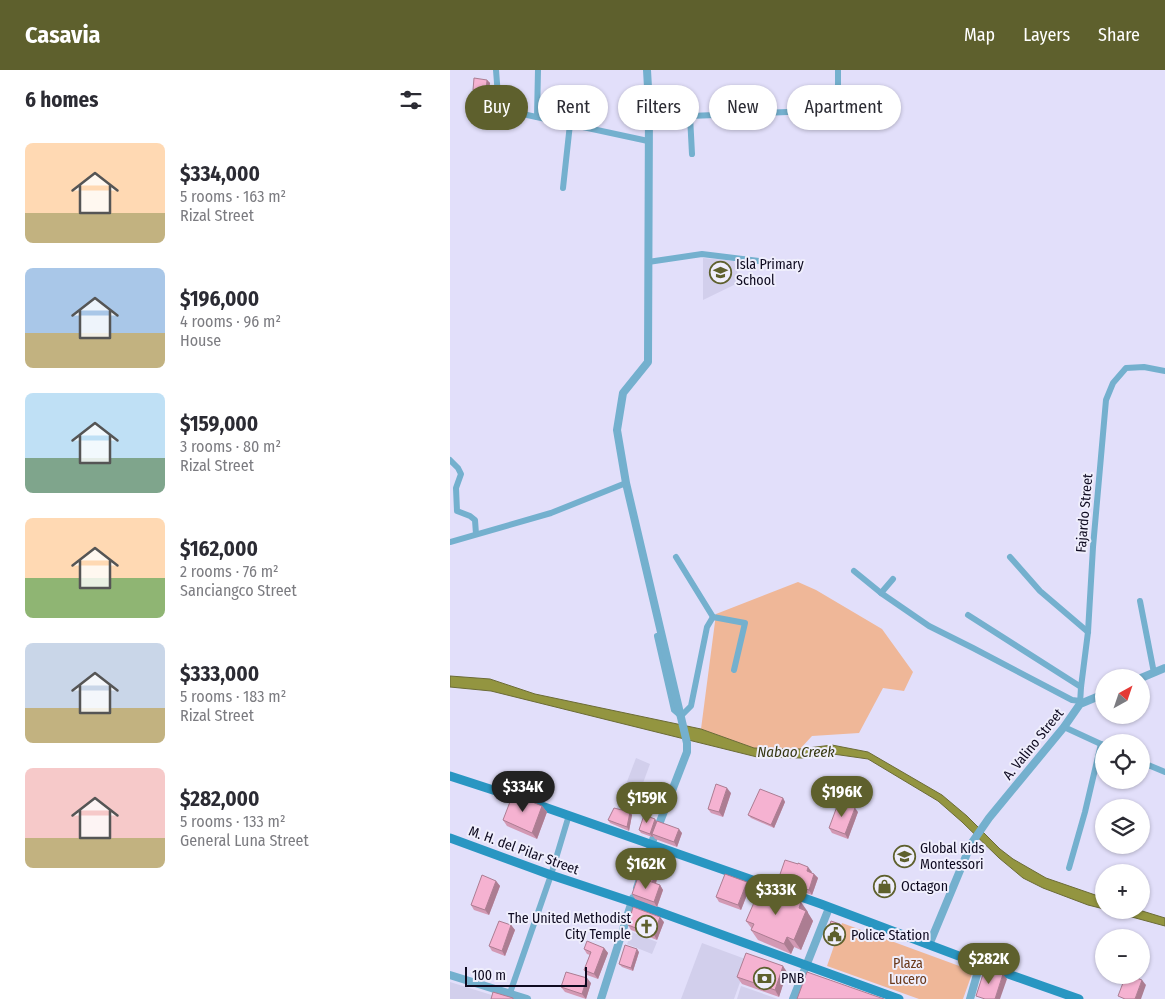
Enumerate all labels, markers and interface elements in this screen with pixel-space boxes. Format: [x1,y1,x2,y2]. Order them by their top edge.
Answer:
text: Casavia [25,21,101,49]
text: Map [964,24,995,46]
text: Layers [1023,24,1070,46]
text: Share [1098,24,1140,46]
chip: Buy [465,85,528,130]
chip: Rent [538,85,608,130]
chip: Filters [618,85,699,130]
chip: New [709,85,777,130]
chip: Apartment [787,85,901,130]
icon: filters [397,86,425,114]
text: 6 homes [25,87,98,113]
text: $334,000 [180,161,260,187]
icon: home [65,163,125,223]
text: 5 rooms · 163 m² [180,187,286,206]
text: Rizal Street [180,206,254,225]
place label: Isla Primary School [736,256,804,289]
school or university icon: Isla Primary School [708,260,732,284]
text: $196,000 [180,286,259,312]
icon: home [65,288,125,348]
text: 4 rooms · 96 m² [180,312,281,331]
text: House [180,331,221,350]
text: $159,000 [180,411,258,437]
icon: home [65,413,125,473]
text: 3 rooms · 80 m² [180,437,281,456]
text: Rizal Street [180,456,254,475]
street label: Fajardo Street [1073,472,1096,553]
text: $162,000 [180,536,258,562]
icon: home [65,538,125,598]
text: 2 rooms · 76 m² [180,562,279,581]
text: Sanciangco Street [180,581,297,600]
text: $333,000 [180,661,259,687]
icon: home [65,663,125,723]
north arrow [1095,669,1150,724]
map controls [1095,669,1150,984]
text: 5 rooms · 183 m² [180,687,286,706]
street label: A. Valino Street [1000,705,1068,783]
text: Rizal Street [180,706,254,725]
button: locate [1095,734,1150,789]
water label: Nabao Creek [757,743,835,761]
pin: $334K [488,770,558,813]
pin: $196K [807,776,877,818]
text: $334K [503,777,543,796]
pin: $159K [612,782,682,824]
text: $196K [822,782,862,801]
text: $282,000 [180,786,260,812]
icon: home [65,788,125,848]
text: $159K [627,788,667,807]
button: layers [1095,799,1150,854]
text: 5 rooms · 133 m² [180,812,286,831]
street label: M. H. del Pilar Street [466,823,582,878]
text: General Luna Street [180,831,309,850]
place label: Global Kids Montessori [920,840,984,873]
school or university icon: Global Kids Montessori [892,844,916,868]
pin: $162K [611,848,681,890]
text: $162K [626,854,666,873]
button: + [1095,864,1150,919]
pin: $333K [741,874,811,916]
shop icon: Octagon [873,874,897,898]
place label: Octagon [901,878,948,895]
text: $333K [756,880,796,899]
place label: The United Methodist City Temple [508,910,631,943]
church icon: The United Methodist City Temple [635,914,659,938]
public building icon: Police Station [823,923,847,947]
place label: Police Station [851,927,930,944]
button: − [1095,929,1150,984]
pin: $282K [954,942,1024,985]
text: $282K [969,949,1009,968]
park label: Plaza Lucero [889,955,927,988]
scale bar [465,964,588,987]
bank icon: PNB [753,966,777,990]
text: 100 m [472,967,506,984]
place label: PNB [781,970,805,987]

